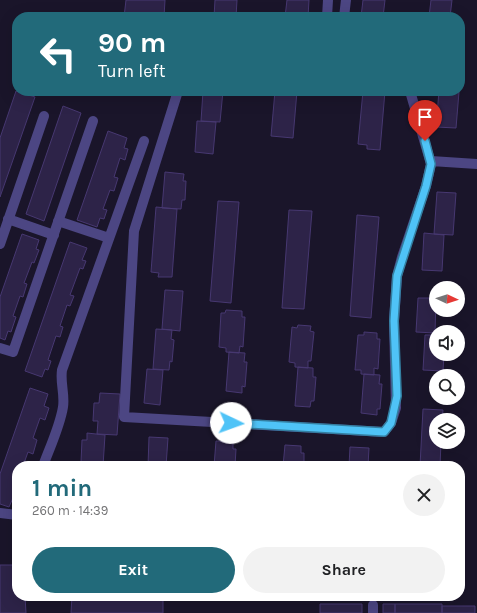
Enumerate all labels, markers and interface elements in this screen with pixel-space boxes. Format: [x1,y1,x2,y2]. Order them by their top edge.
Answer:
text: 90 m [98,26,166,59]
icon: left [32,28,84,80]
text: Turn left [98,60,166,82]
pin [408,100,442,141]
icon: arrive [414,106,436,128]
north arrow [429,281,465,317]
map controls [429,281,465,449]
button: sound [429,325,465,361]
button: search [429,369,465,405]
position arrow [210,402,252,444]
button: layers [429,413,465,449]
text: 1 min [32,474,92,502]
button: close [403,474,445,516]
text: 260 m · 14:39 [32,503,108,518]
button: Exit [32,547,235,593]
button: Share [243,547,445,593]

